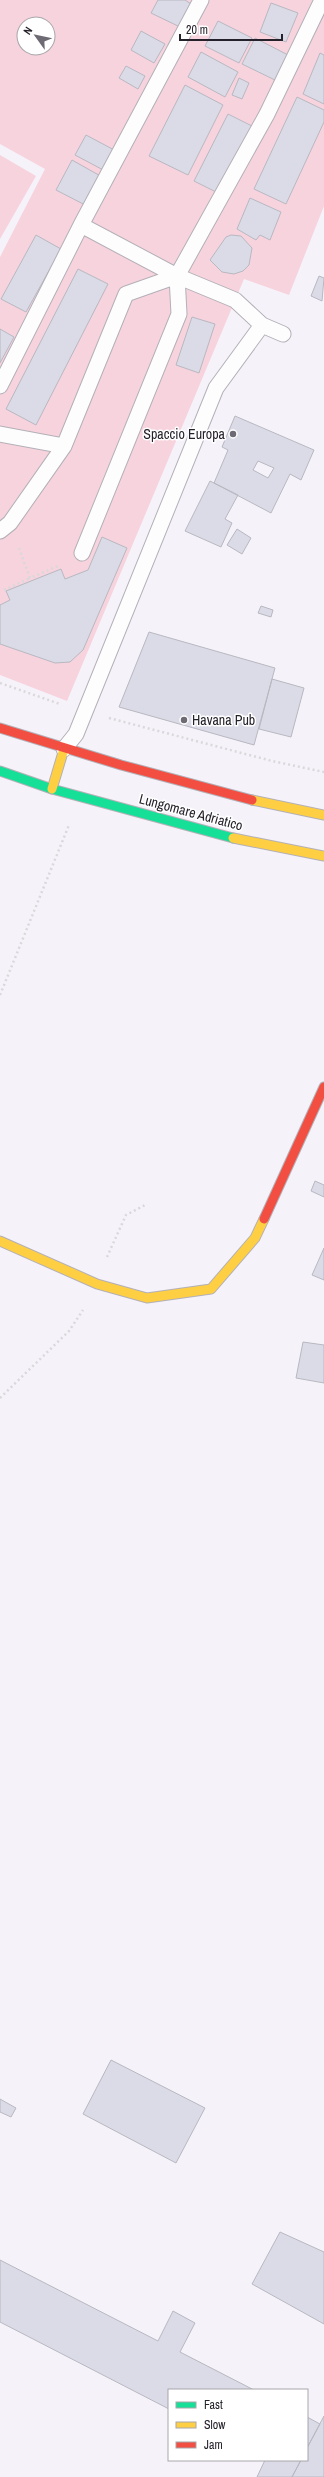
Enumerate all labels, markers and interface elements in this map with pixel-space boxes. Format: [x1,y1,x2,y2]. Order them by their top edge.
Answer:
north arrow [16,16,56,56]
scale bar [180,16,282,42]
text: 20 m [186,22,208,38]
text: N [20,24,35,37]
place label: Spaccio Europa [143,425,226,443]
marker: Spaccio Europa [228,429,238,439]
place label: Havana Pub [192,711,255,729]
marker: Havana Pub [179,715,189,725]
street label: Lungomare Adriatico [137,790,245,834]
legend [168,2389,308,2461]
text: Fast [204,2397,223,2413]
text: Slow [204,2417,226,2433]
text: Jam [204,2437,223,2453]

